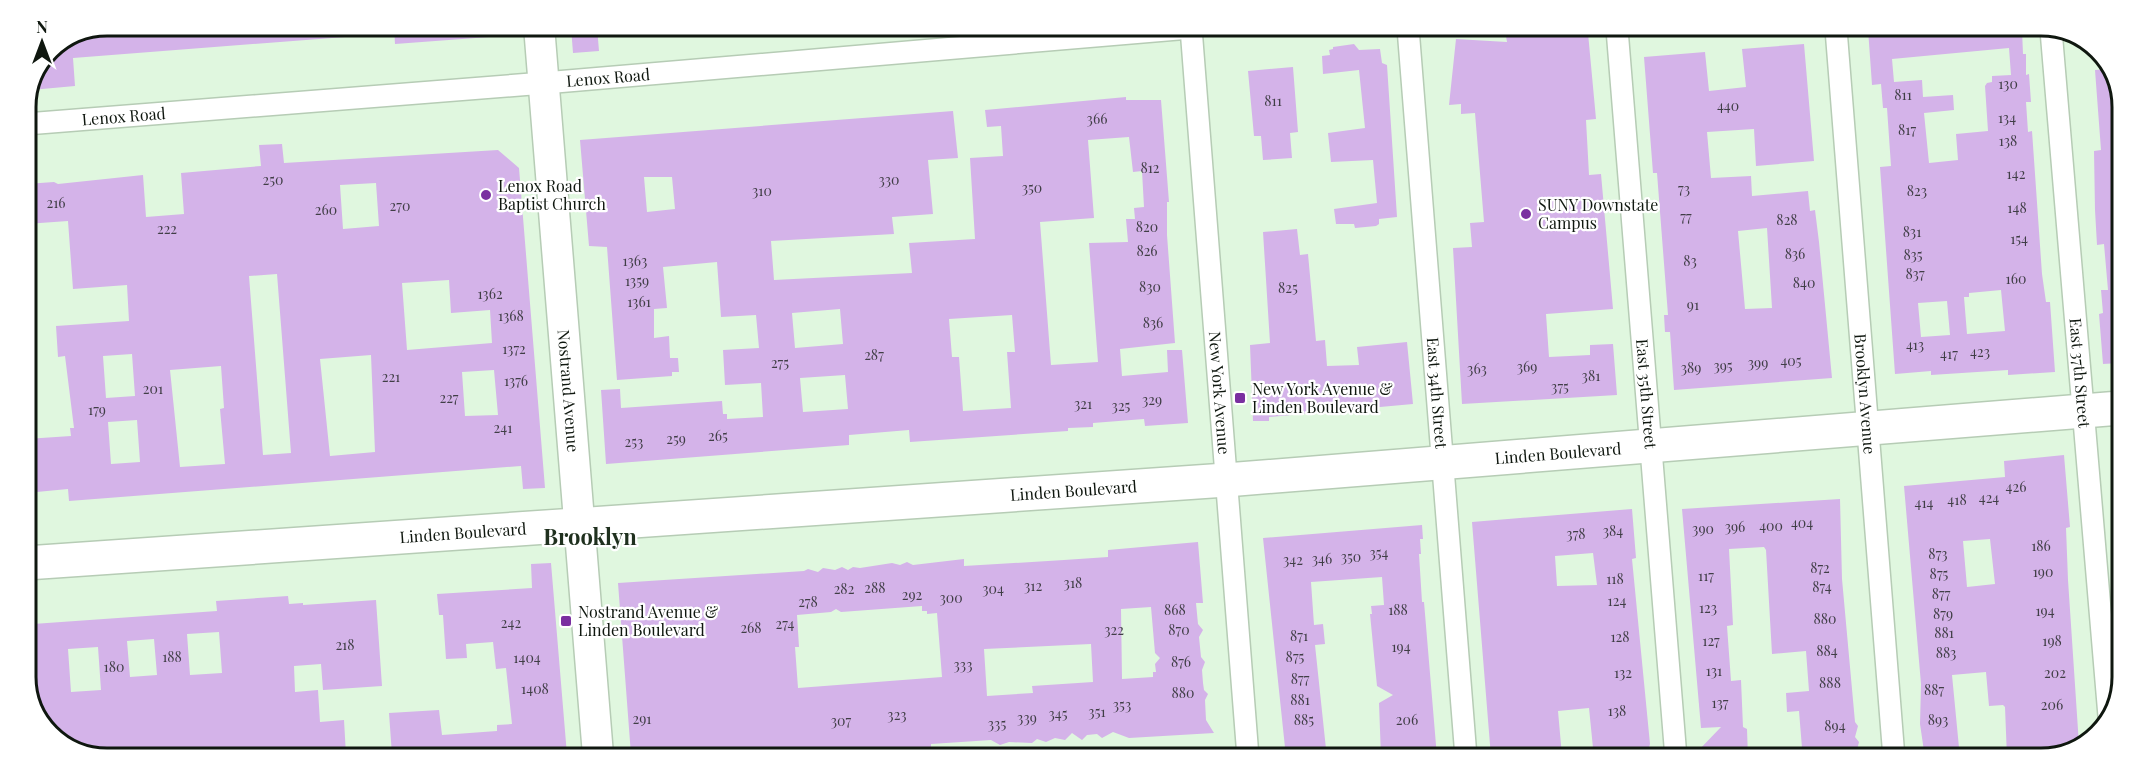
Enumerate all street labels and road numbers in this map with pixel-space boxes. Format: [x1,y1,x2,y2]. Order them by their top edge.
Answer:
street label: Lenox Road [565,63,651,91]
street label: Lenox Road [81,102,166,130]
street label: East 37th Street [2065,317,2096,429]
street label: Nostrand Avenue [554,329,584,453]
street label: New York Avenue [1205,331,1235,455]
street label: Brooklyn Avenue [1850,333,1881,455]
street label: East 34th Street [1423,336,1452,450]
street label: East 35th Street [1632,338,1662,450]
street label: Linden Boulevard [1494,437,1622,468]
street label: Linden Boulevard [1009,475,1138,505]
street label: Linden Boulevard [399,517,527,547]

